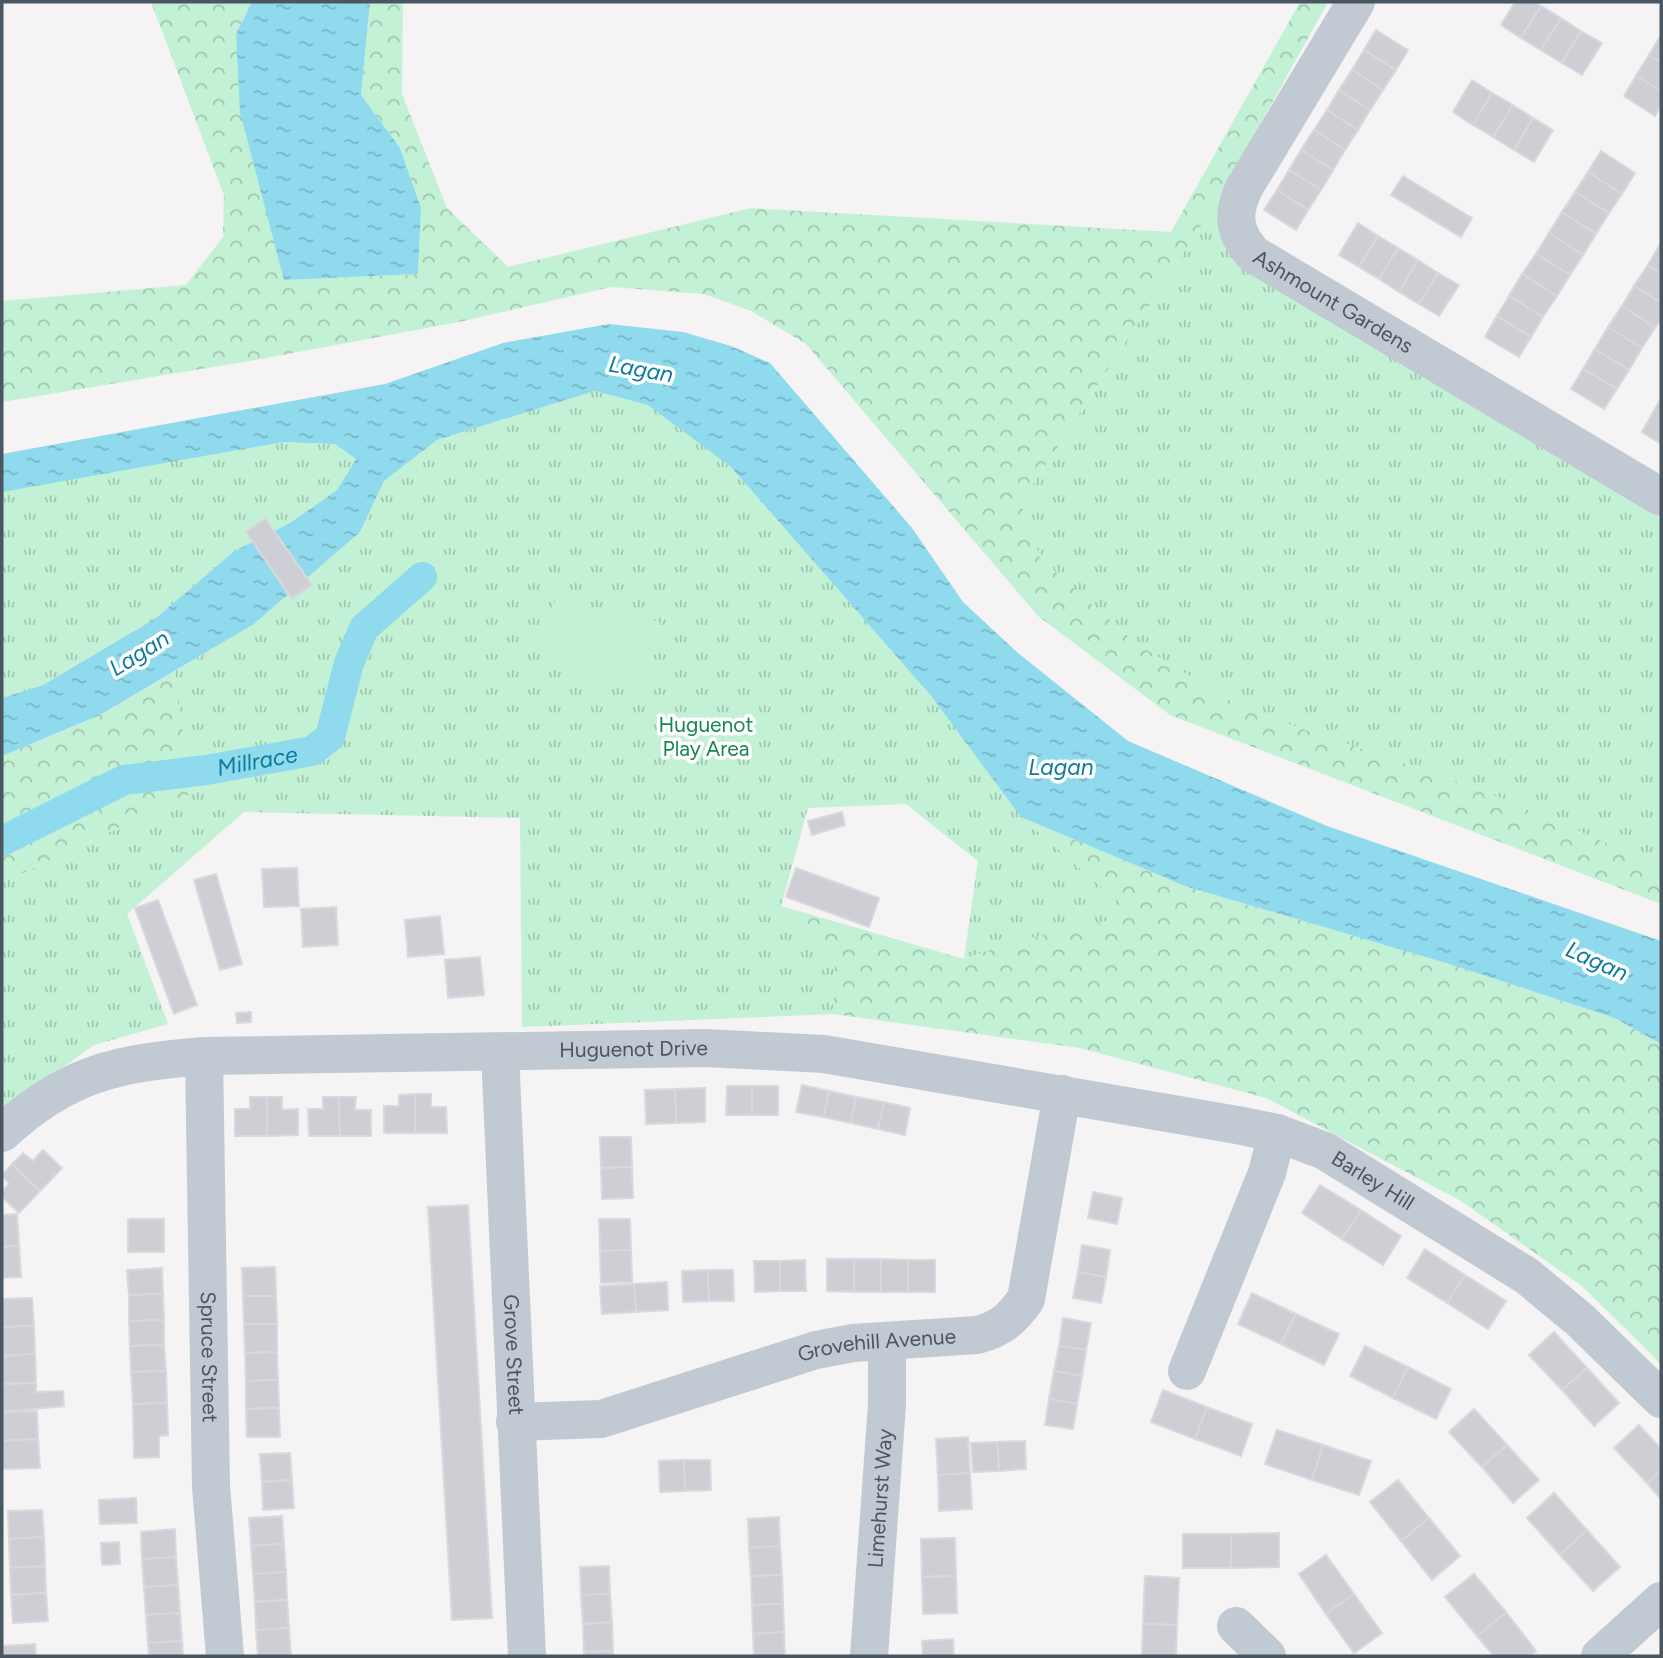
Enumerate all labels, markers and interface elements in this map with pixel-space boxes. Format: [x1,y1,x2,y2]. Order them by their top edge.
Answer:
street label: Ashmount Gardens [1249,244,1418,358]
water label: Lagan [606,350,676,388]
water label: Lagan [104,624,174,682]
park label: Huguenot Play Area [659,712,753,761]
water label: Millrace [215,740,300,782]
water label: Lagan [1028,753,1094,781]
water label: Lagan [1561,935,1633,987]
street label: Huguenot Drive [559,1035,708,1062]
street label: Barley Hill [1327,1145,1419,1215]
street label: Spruce Street [196,1291,223,1423]
street label: Grove Street [499,1294,529,1416]
street label: Grovehill Avenue [794,1323,957,1367]
street label: Limehurst Way [862,1428,897,1569]

